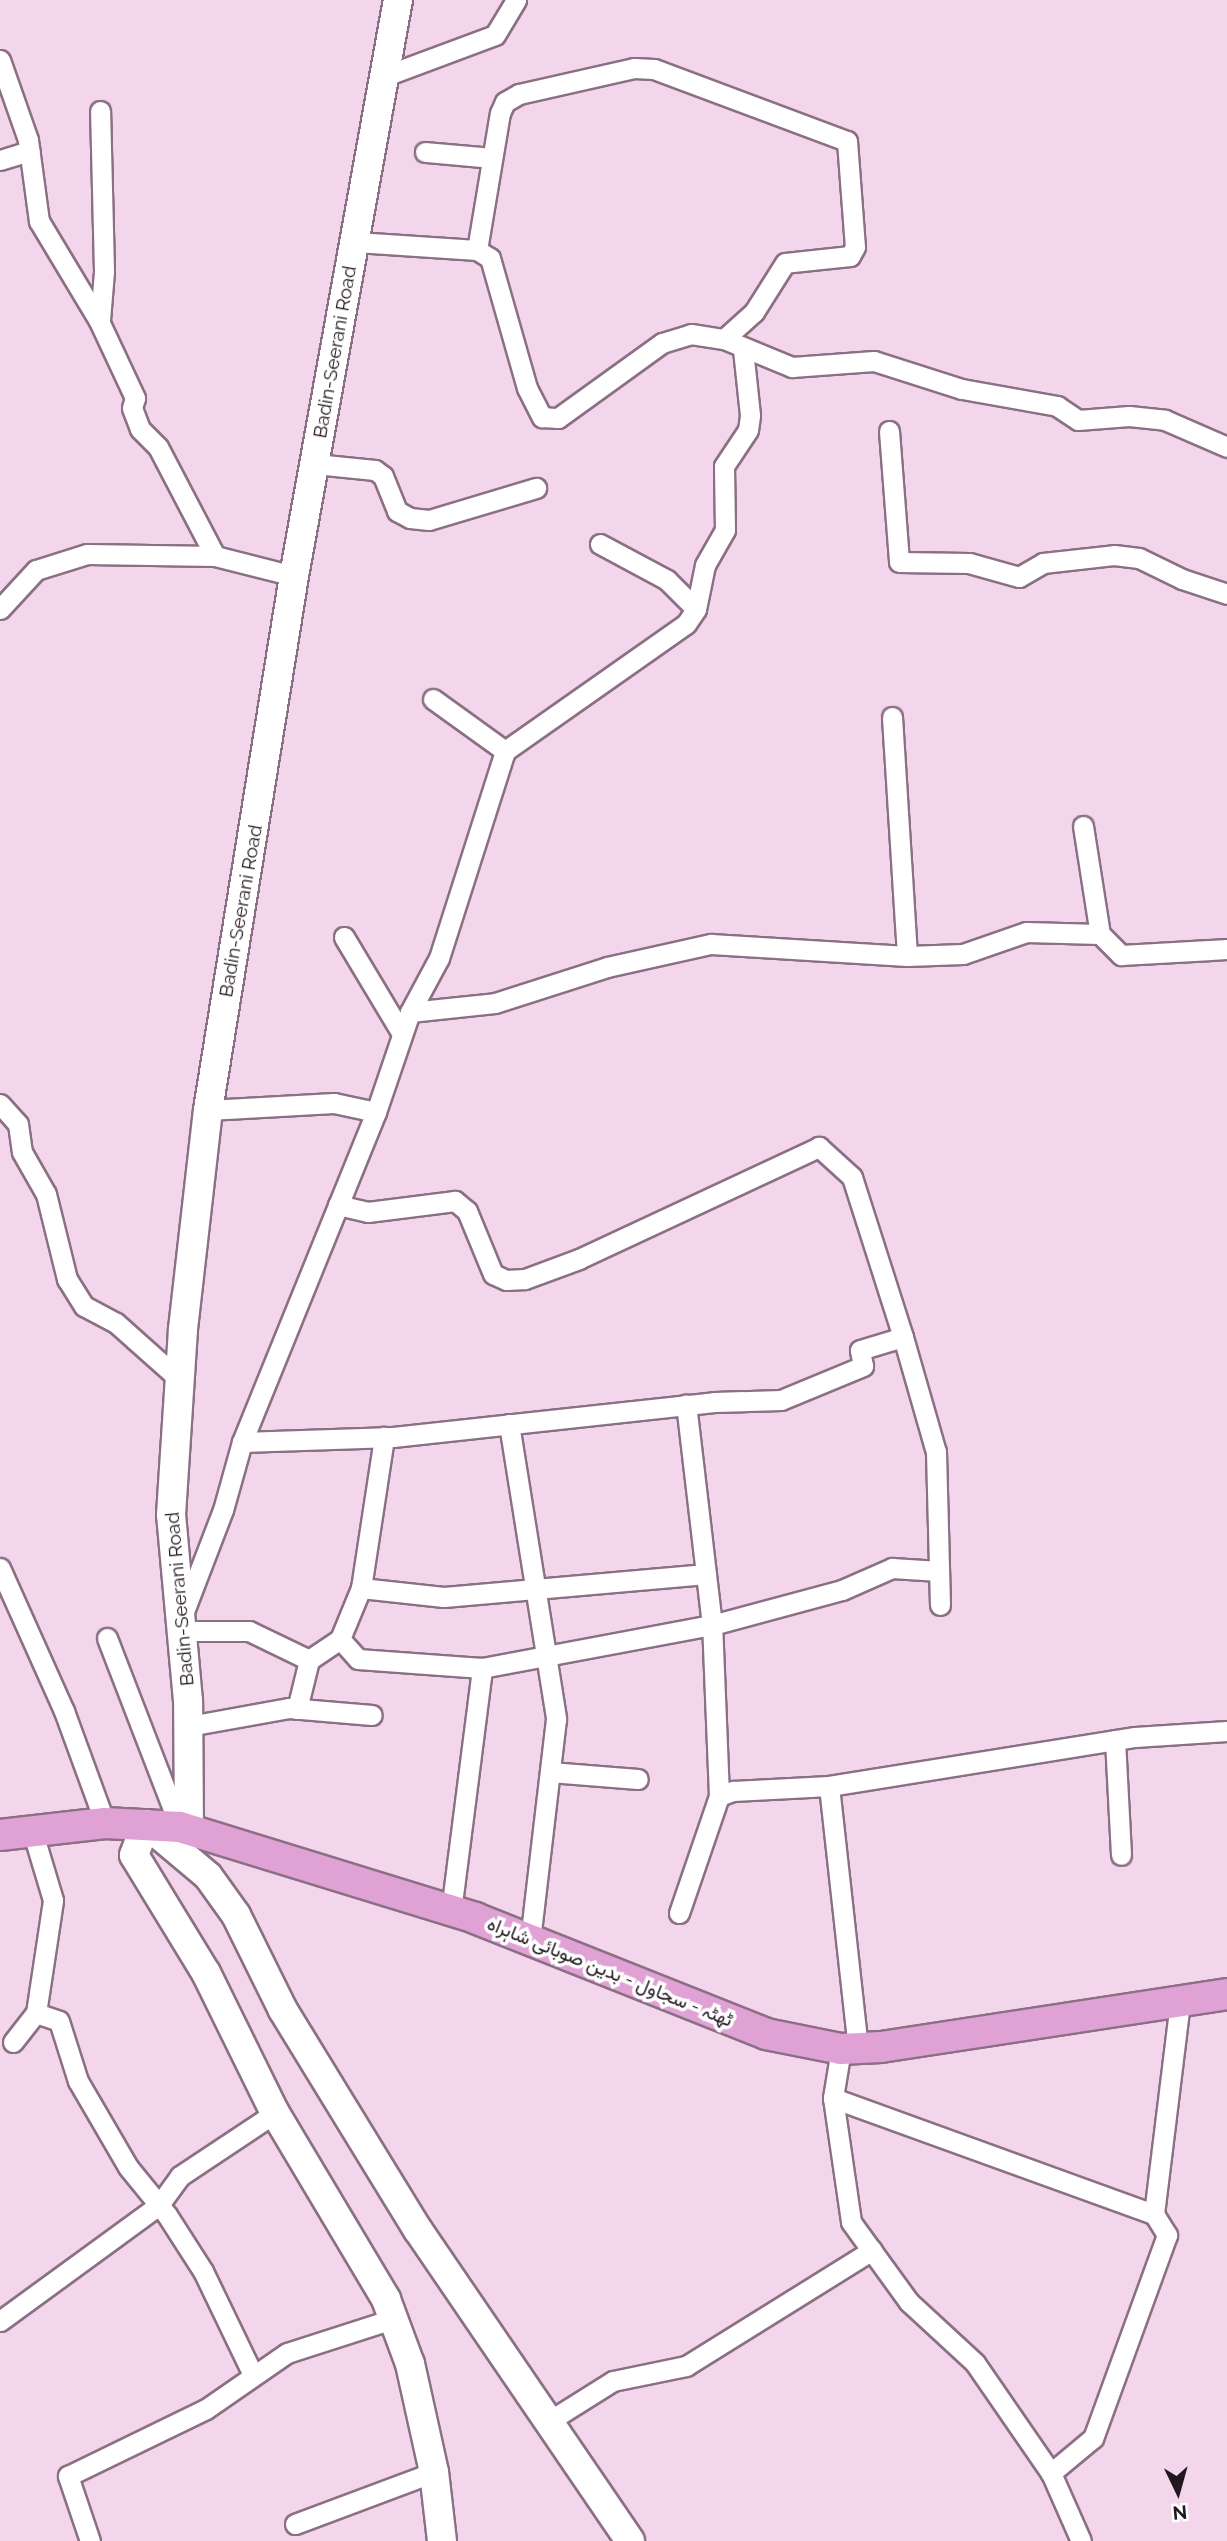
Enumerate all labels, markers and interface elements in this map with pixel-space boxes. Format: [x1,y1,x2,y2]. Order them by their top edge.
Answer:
street label: Badin-Seerani Road [309,264,361,440]
street label: Badin-Seerani Road [215,823,267,999]
street label: Badin-Seerani Road [161,1511,199,1687]
street label: ٹھٹہ - سجاول - بدین صوبائی شاہراہ [484,1912,736,2032]
north arrow [1143,2457,1213,2527]
text: N [1172,2501,1188,2525]

